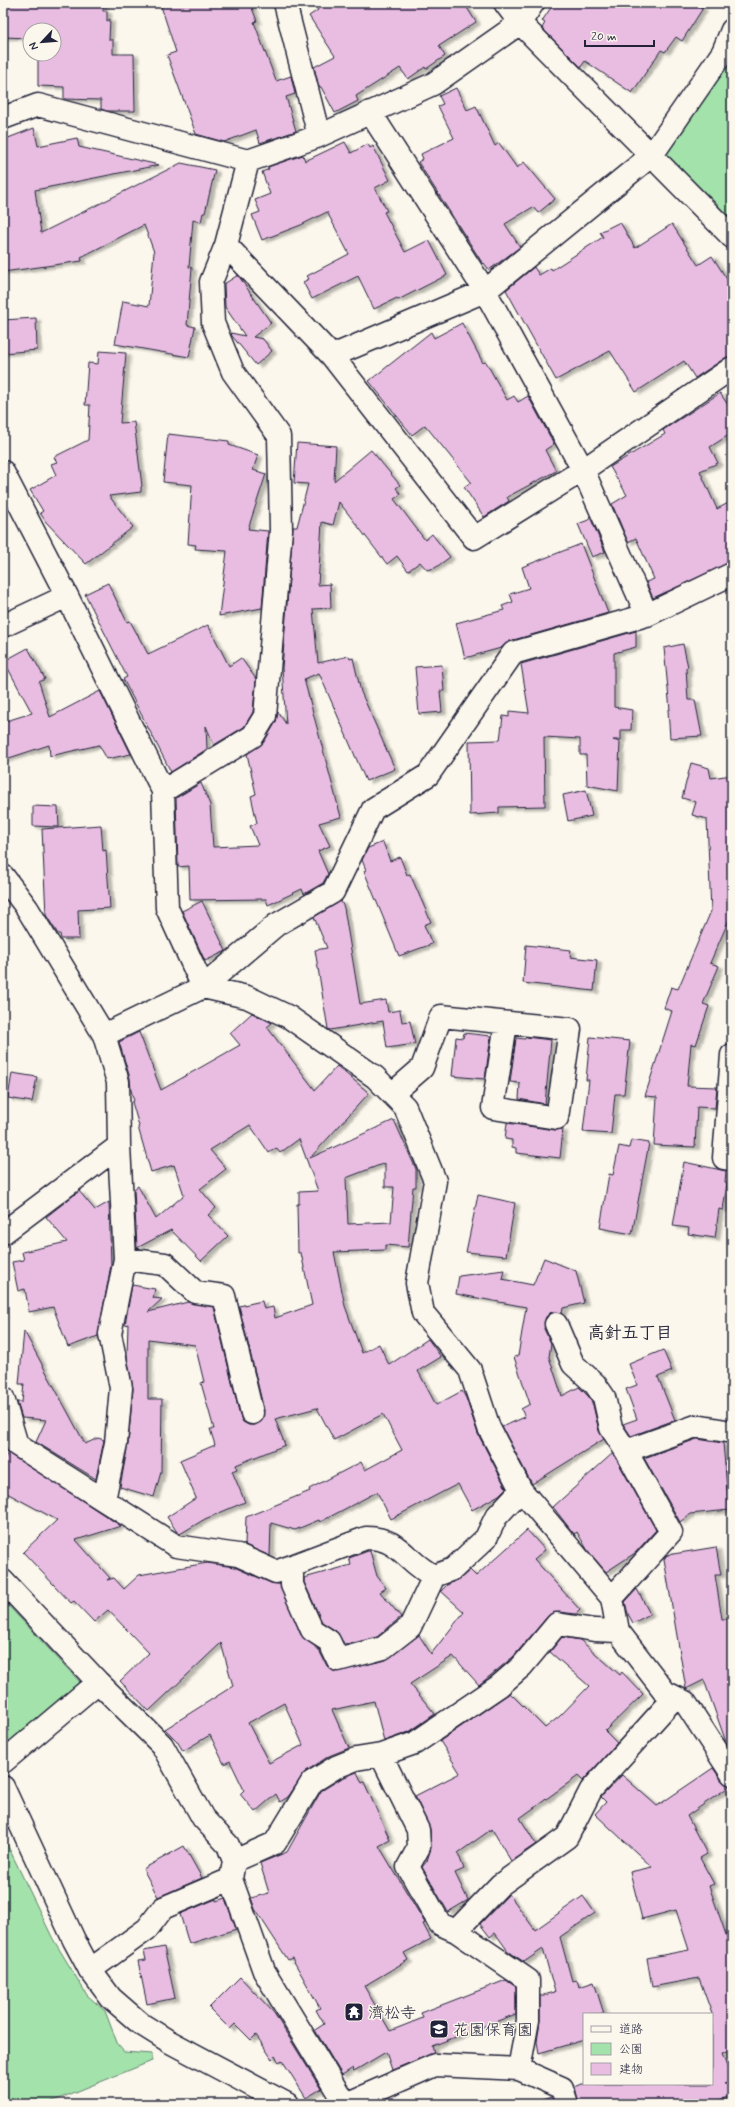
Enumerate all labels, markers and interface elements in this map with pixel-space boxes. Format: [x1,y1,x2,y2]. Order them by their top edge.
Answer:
north arrow [22,22,62,62]
scale bar [585,22,654,48]
text: 20 m [591,29,617,45]
text: N [26,40,42,52]
district label: 高針五丁目 [588,1322,673,1344]
temple icon: 濟松寺 [343,2001,365,2023]
place label: 濟松寺 [368,2003,416,2024]
legend [583,2013,713,2085]
school or university icon: 花園保育園 [428,2018,450,2040]
place label: 花園保育園 [453,2020,533,2041]
text: 道路 [619,2022,643,2038]
text: 公園 [619,2042,643,2058]
text: 建物 [619,2062,643,2078]

